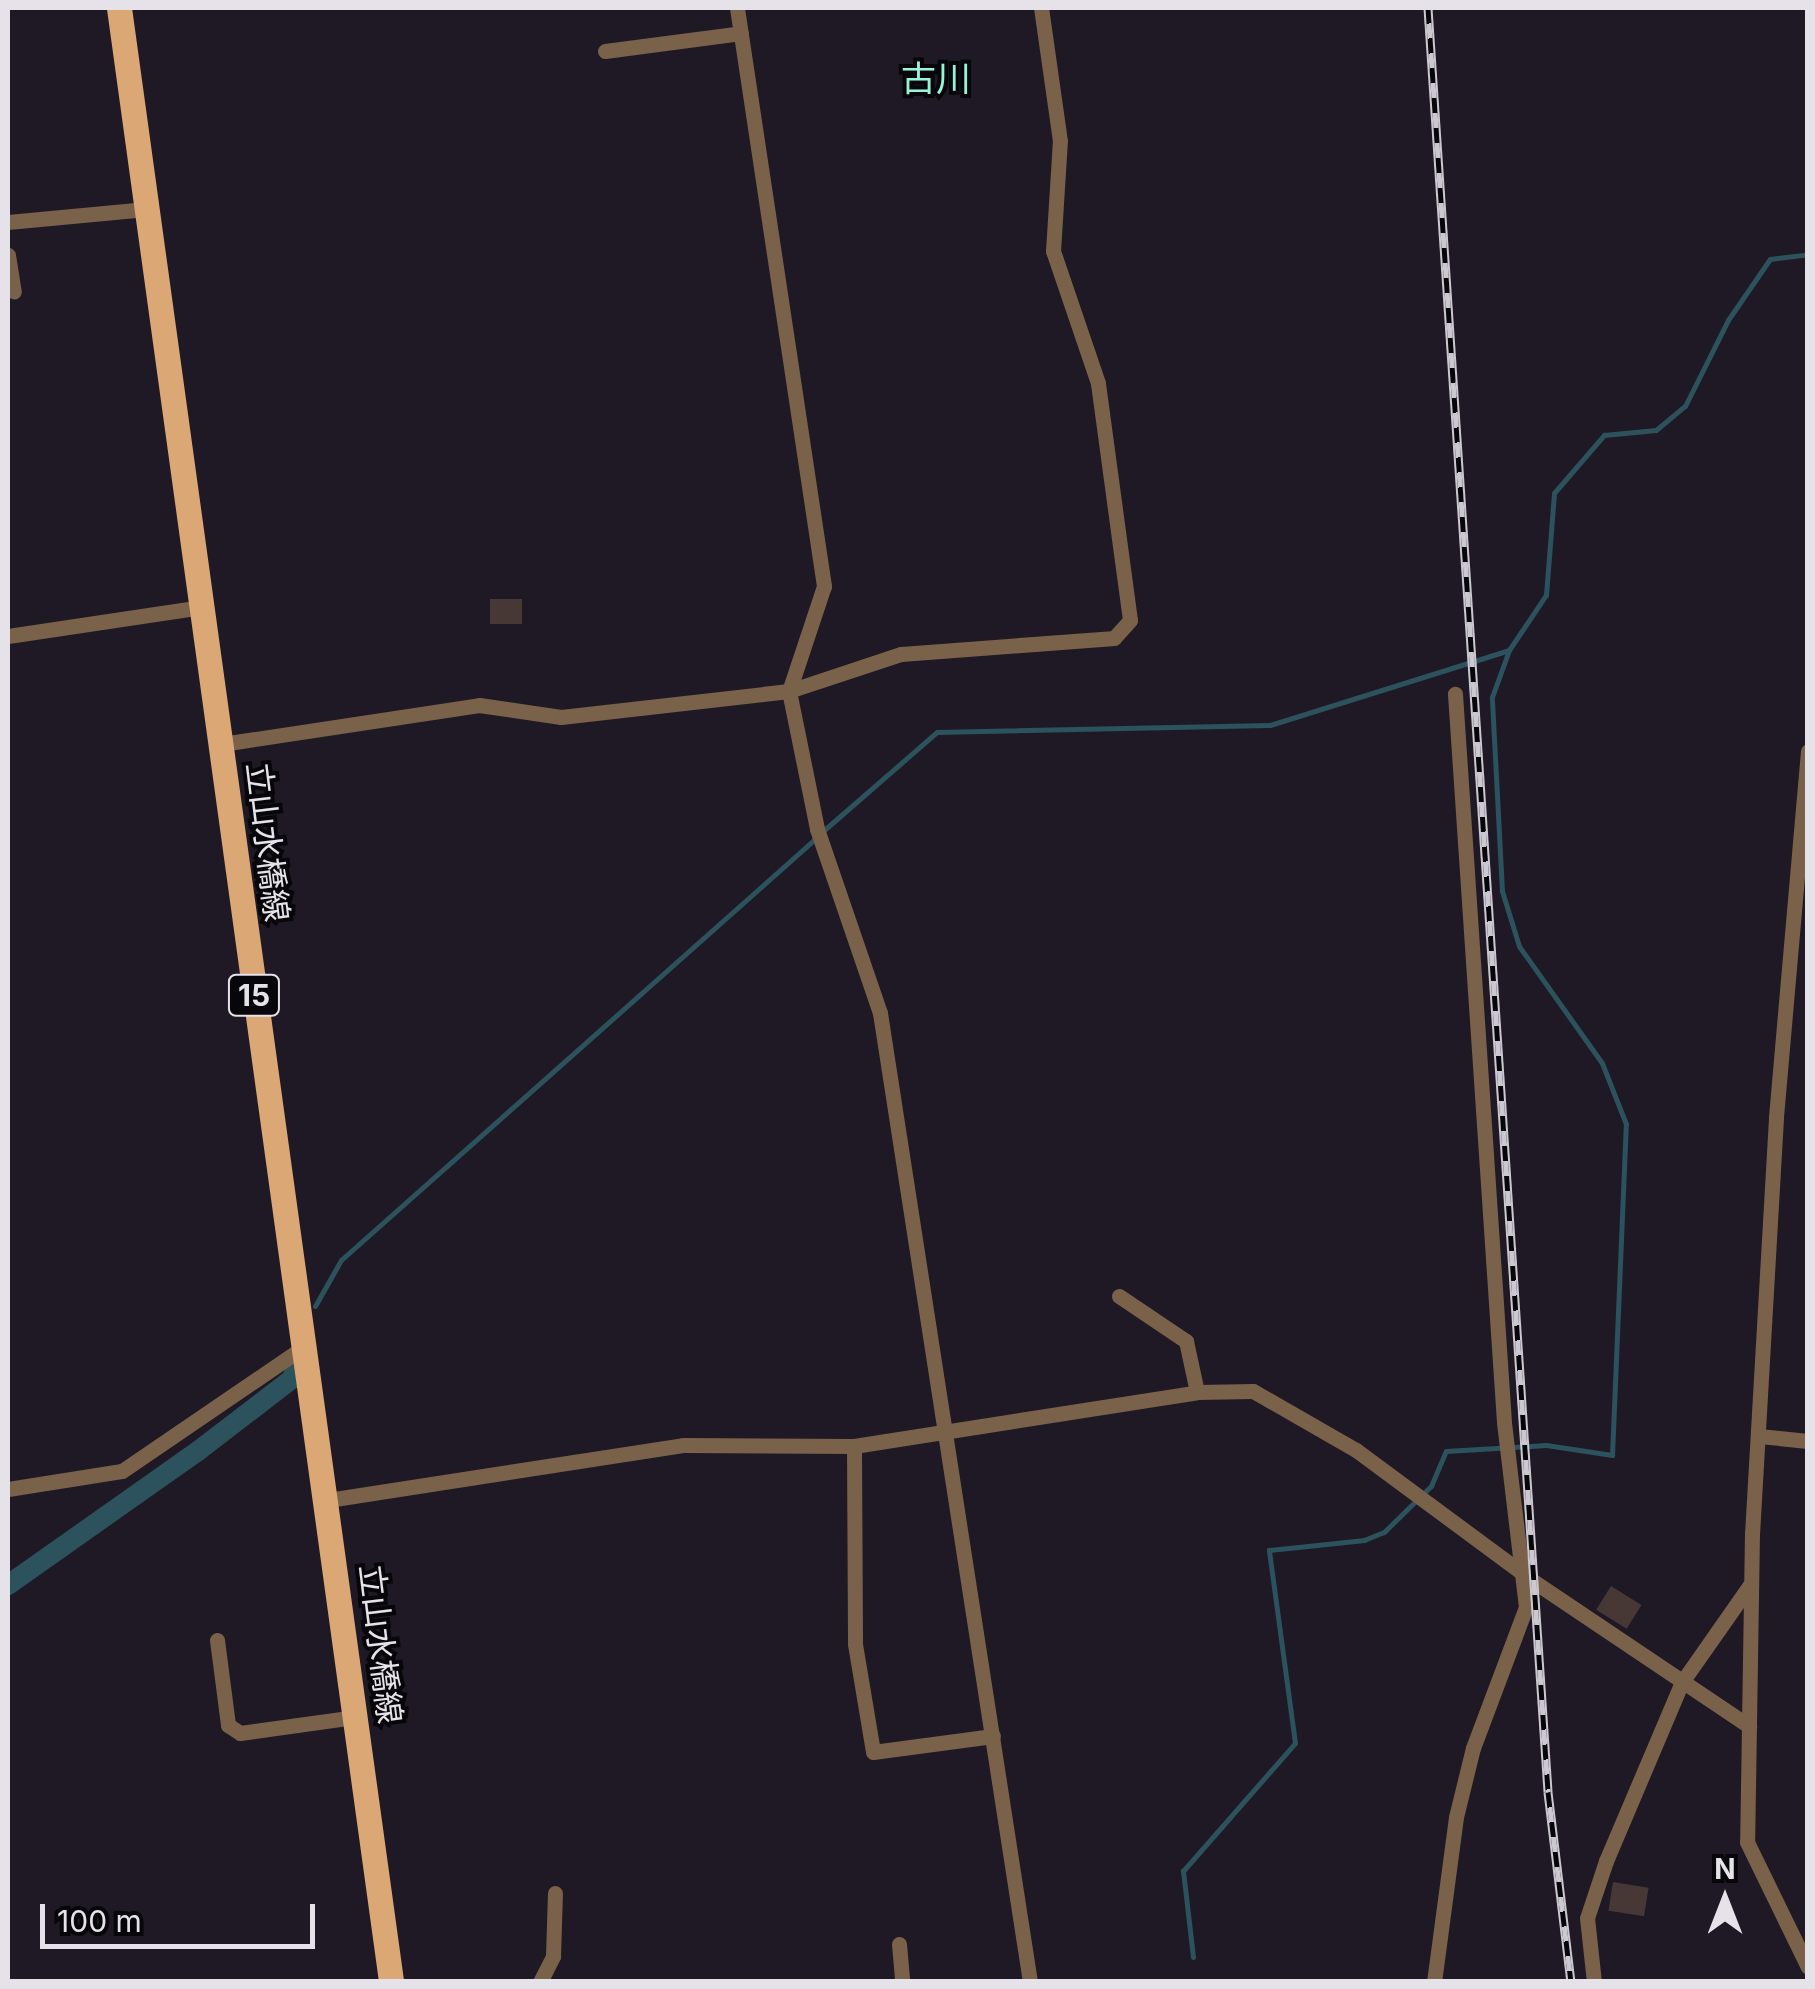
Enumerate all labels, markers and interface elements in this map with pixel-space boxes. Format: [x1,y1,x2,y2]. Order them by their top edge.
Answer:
district label: 古川 [901,57,971,99]
street label: 立山水橋線 [238,760,296,924]
road number: 15 [226,970,282,1020]
street label: 立山水橋線 [351,1562,409,1726]
north arrow [1675,1849,1775,1949]
text: N [1714,1852,1736,1886]
scale bar [45,1884,320,1946]
text: 100 m [57,1903,142,1939]

